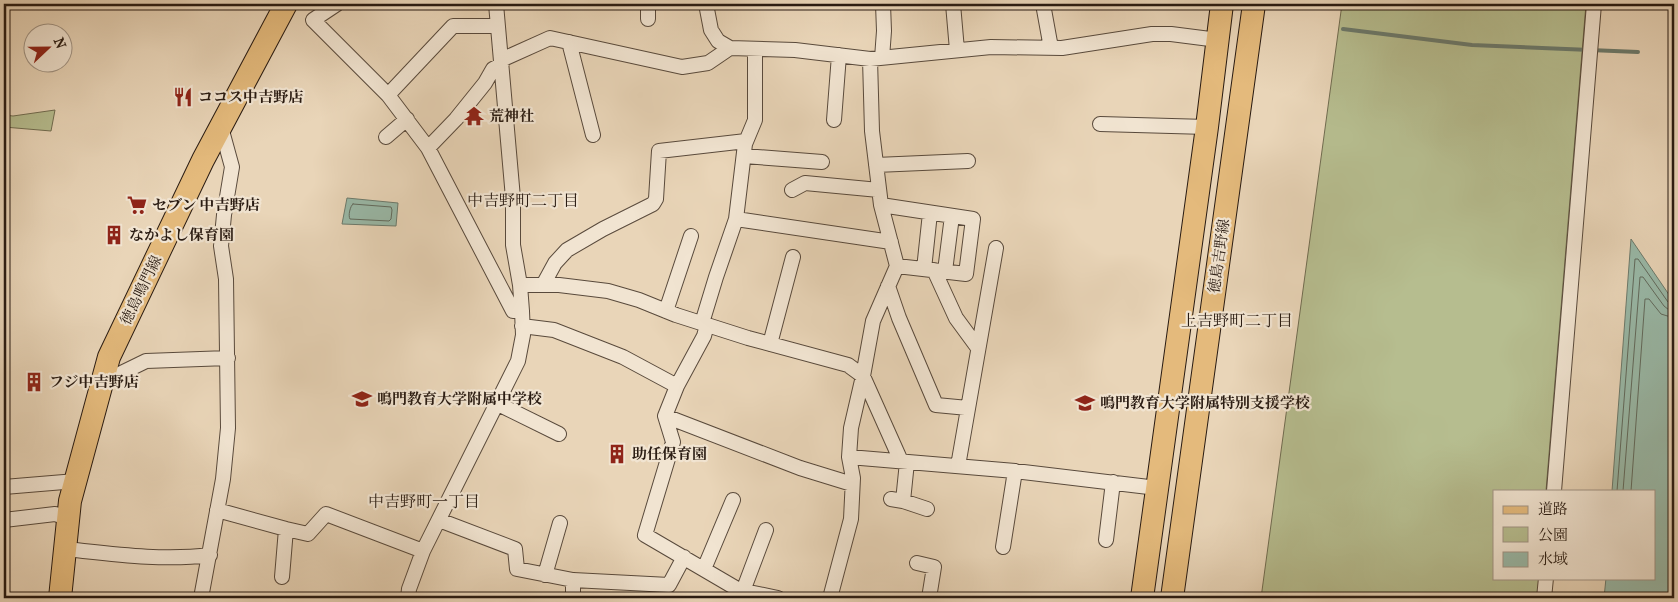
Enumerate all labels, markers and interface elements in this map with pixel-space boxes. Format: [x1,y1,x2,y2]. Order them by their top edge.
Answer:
north arrow [22,22,72,72]
text: N [50,35,70,52]
restaurant icon: ココス中吉野店 [172,86,194,108]
place label: ココス中吉野店 [198,88,303,106]
temple icon: 荒神社 [463,105,485,127]
place label: 荒神社 [489,107,534,125]
district label: 中吉野町二丁目 [467,191,579,210]
supermarket icon: セブン 中吉野店 [126,194,148,216]
place label: セブン 中吉野店 [152,196,260,214]
street label: 徳島吉野線 [1205,218,1233,294]
building icon: なかよし保育園 [103,224,125,246]
place label: なかよし保育園 [129,226,234,244]
street label: 徳島鳴門線 [116,252,166,328]
district label: 上吉野町二丁目 [1181,311,1293,330]
building icon: フジ中吉野店 [23,371,45,393]
place label: フジ中吉野店 [49,373,138,391]
school or university icon: 鳴門教育大学附属中学校 [351,388,373,410]
place label: 鳴門教育大学附属中学校 [377,390,542,408]
school or university icon: 鳴門教育大学附属特別支援学校 [1074,392,1096,414]
place label: 鳴門教育大学附属特別支援学校 [1100,394,1310,412]
building icon: 助任保育園 [606,443,628,465]
place label: 助任保育園 [632,445,707,463]
legend [1493,490,1656,580]
district label: 中吉野町一丁目 [368,492,480,511]
text: 道路 [1538,500,1568,518]
text: 公園 [1538,526,1568,544]
text: 水域 [1538,550,1568,568]

